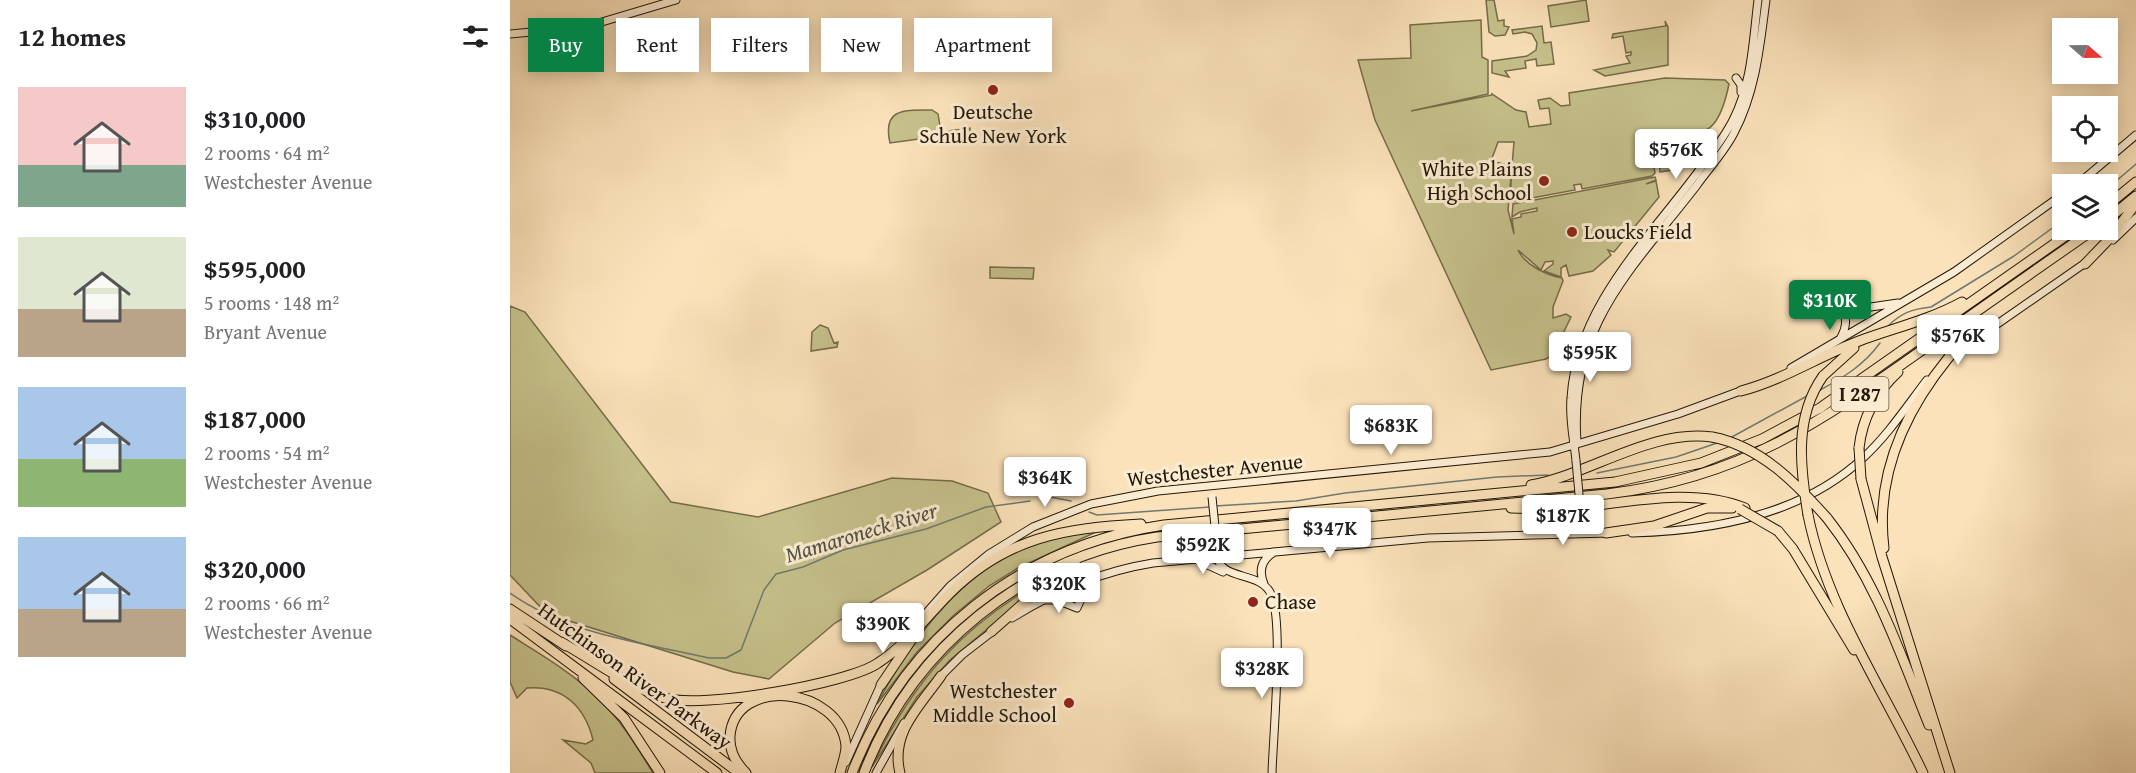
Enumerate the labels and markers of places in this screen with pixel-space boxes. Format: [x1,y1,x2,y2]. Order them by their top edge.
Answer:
marker: Deutsche Schule New York [986,83,1000,97]
place label: Deutsche Schule New York [919,96,1067,151]
pin: $576K [1634,129,1718,180]
place label: White Plains High School [1421,153,1532,208]
marker: White Plains High School [1537,174,1551,188]
place label: Loucks Field [1584,216,1693,247]
marker: Loucks Field [1565,225,1579,239]
pin: $310K [1788,280,1872,331]
pin: $576K [1916,315,2000,366]
pin: $595K [1548,332,1632,383]
pin: $683K [1349,405,1433,456]
pin: $364K [1003,457,1087,508]
pin: $187K [1521,495,1605,546]
pin: $347K [1288,508,1372,559]
pin: $592K [1161,524,1245,575]
pin: $320K [1017,563,1101,614]
place label: Chase [1265,586,1316,617]
marker: Chase [1246,595,1260,609]
pin: $390K [841,603,925,654]
pin: $328K [1220,648,1304,699]
place label: Westchester Middle School [933,675,1057,730]
marker: Westchester Middle School [1062,696,1076,710]

